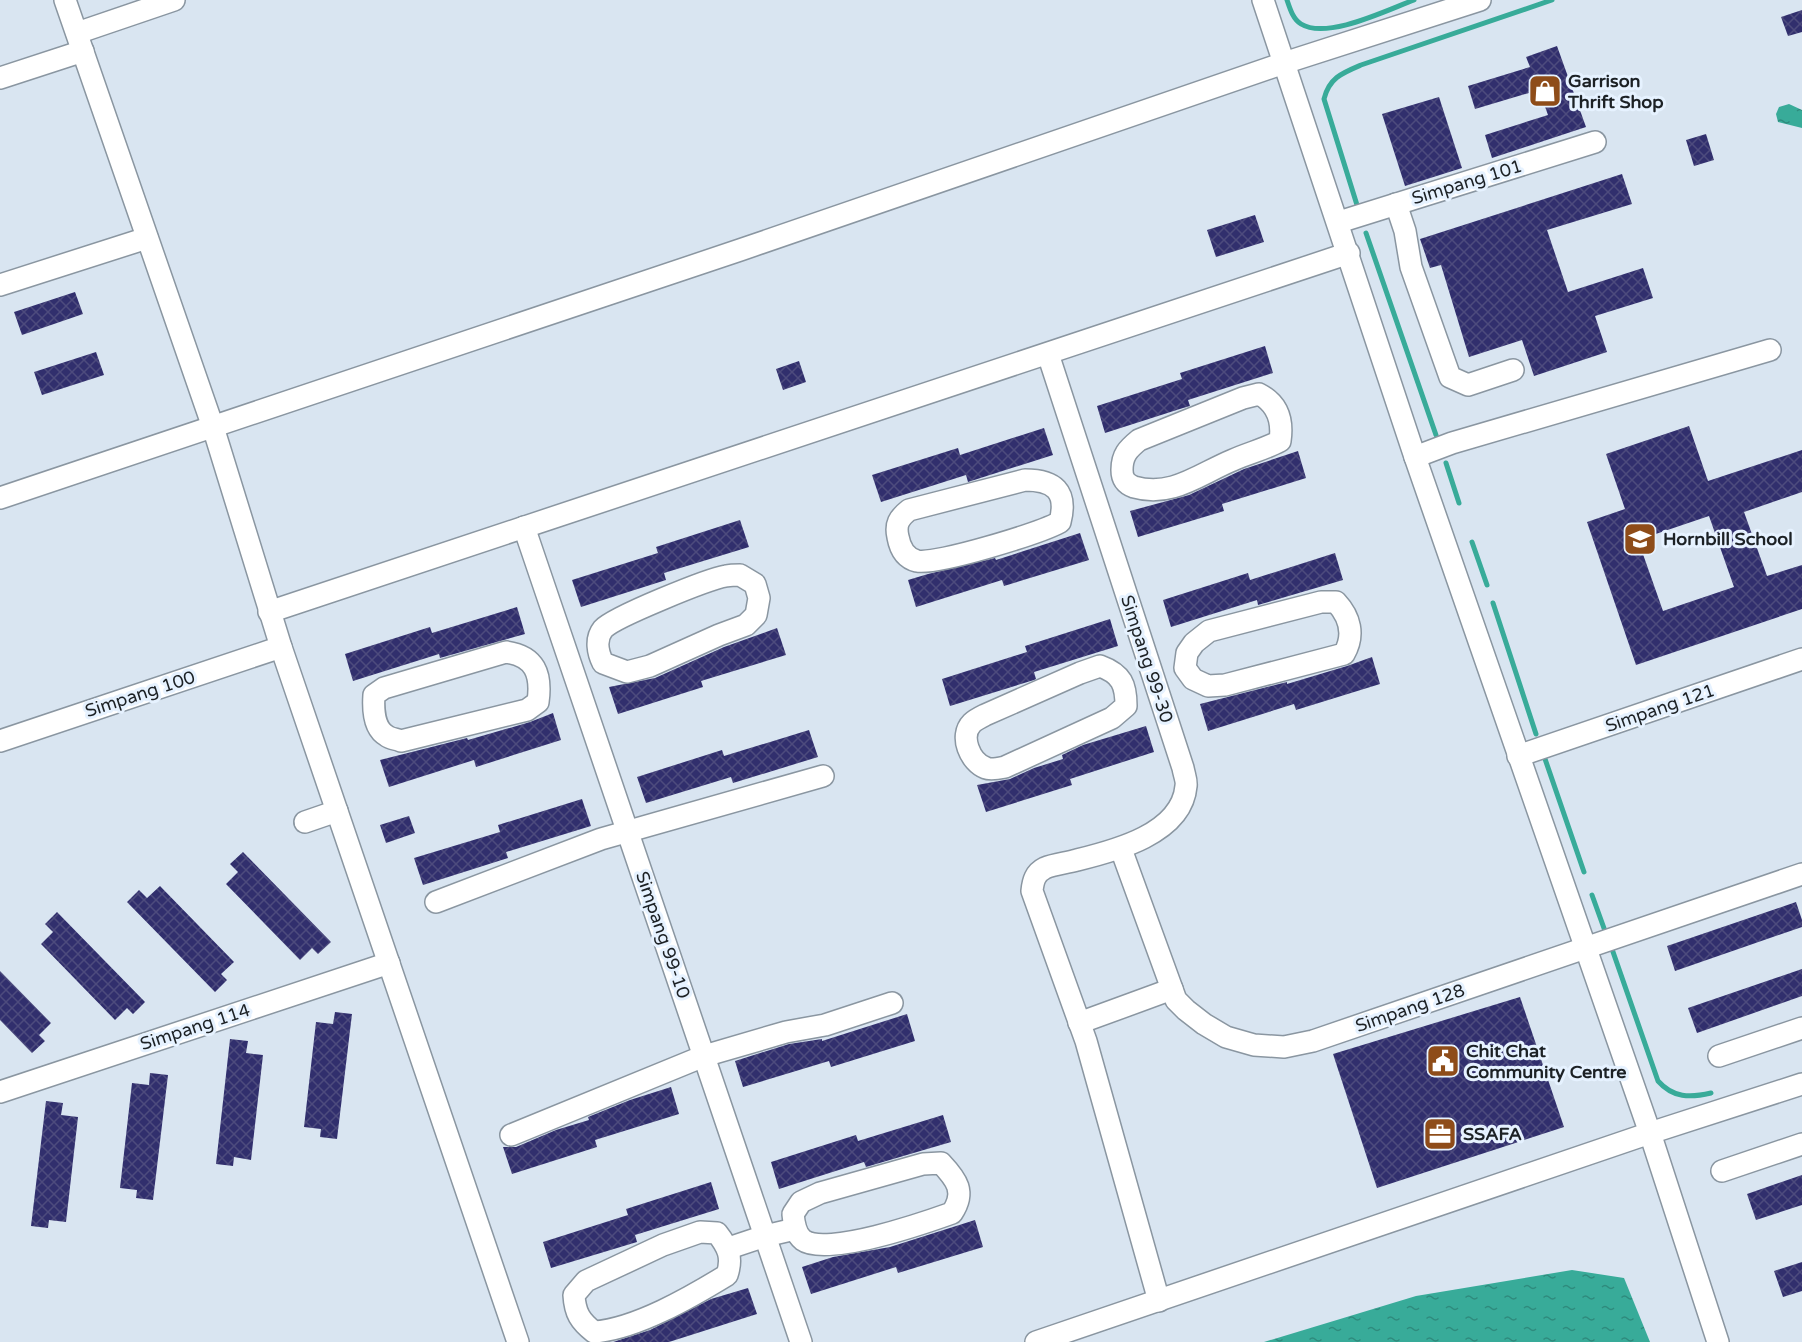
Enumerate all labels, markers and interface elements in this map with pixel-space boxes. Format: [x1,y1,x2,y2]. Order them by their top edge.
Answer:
place label: Garrison Thrift Shop [1567,70,1664,113]
shop icon: Garrison Thrift Shop [1527,73,1563,109]
street label: Simpang 101 [1409,155,1525,209]
school or university icon: Hornbill School [1622,521,1658,557]
place label: Hornbill School [1663,528,1793,550]
street label: Simpang 99-30 [1116,592,1178,726]
street label: Simpang 100 [82,666,198,722]
street label: Simpang 121 [1602,679,1718,737]
street label: Simpang 99-10 [631,869,695,1001]
street label: Simpang 128 [1352,979,1468,1037]
street label: Simpang 114 [137,999,253,1055]
place label: Chit Chat Community Centre [1466,1040,1627,1083]
public building icon: Chit Chat Community Centre [1425,1043,1461,1079]
office icon: SSAFA [1422,1116,1458,1152]
place label: SSAFA [1463,1123,1522,1145]

